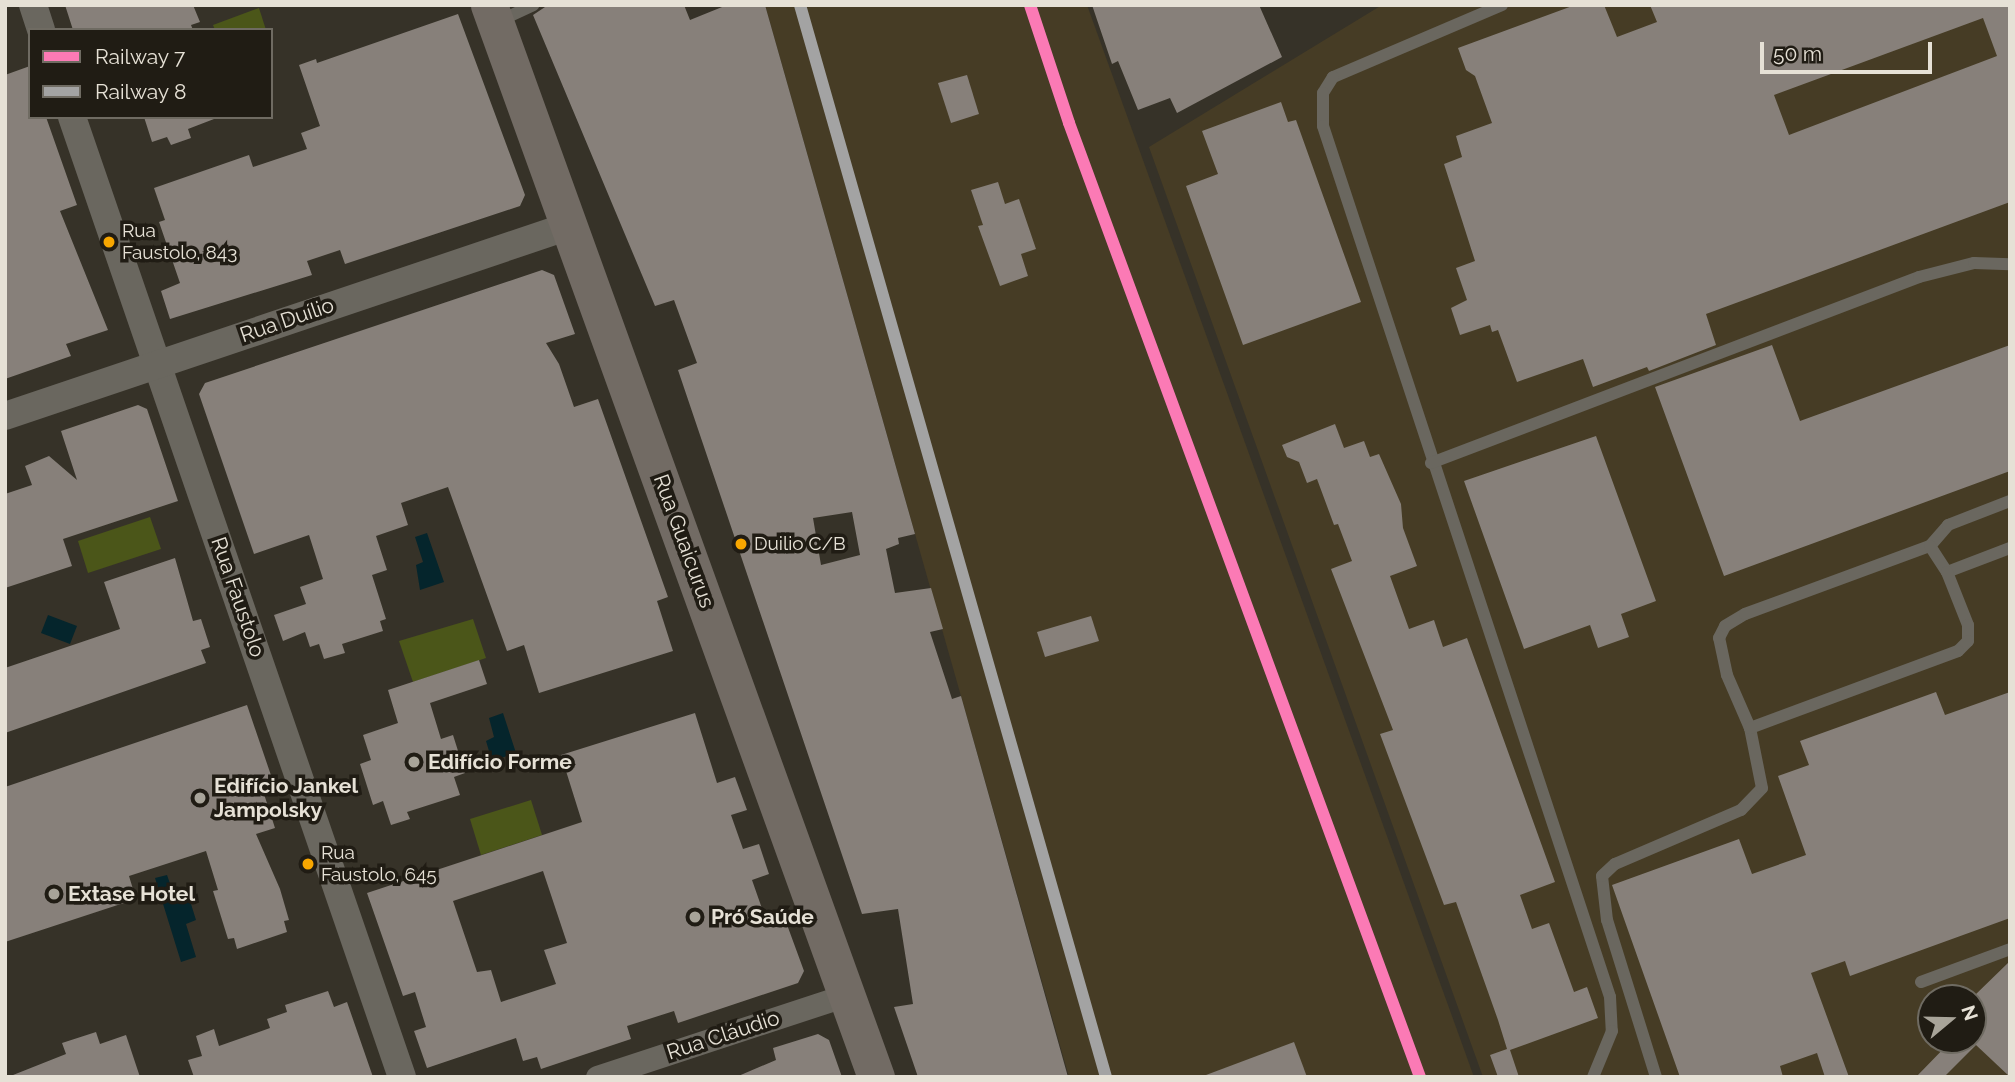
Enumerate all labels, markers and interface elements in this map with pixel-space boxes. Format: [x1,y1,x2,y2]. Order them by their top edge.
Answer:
legend [28,28,273,119]
scale bar [1763,28,1934,72]
text: 50 m [1773,41,1822,66]
text: Railway 7 [95,44,185,69]
text: Railway 8 [95,79,186,104]
place label: Rua Faustolo, 843 [122,220,237,264]
marker: Rua Faustolo, 843 [102,235,116,249]
street label: Rua Duílio [237,292,337,348]
street label: Rua Guaicurus [648,471,720,611]
place label: Duilio C/B [754,533,846,555]
street label: Rua Faustolo [206,534,270,660]
marker: Duilio C/B [734,537,748,551]
place label: Edifício Forme [428,749,572,775]
marker: Edifício Forme [406,754,422,770]
place label: Edifício Jankel Jampolsky [214,773,359,823]
marker: Edifício Jankel Jampolsky [192,790,208,806]
place label: Rua Faustolo, 645 [321,842,437,886]
marker: Rua Faustolo, 645 [301,857,315,871]
place label: Extase Hotel [68,881,195,907]
marker: Extase Hotel [46,886,62,902]
place label: Pró Saúde [711,904,814,930]
marker: Pró Saúde [685,907,705,927]
north arrow [1917,984,1987,1054]
text: N [1957,1002,1983,1023]
street label: Rua Cláudio [663,1005,783,1065]

